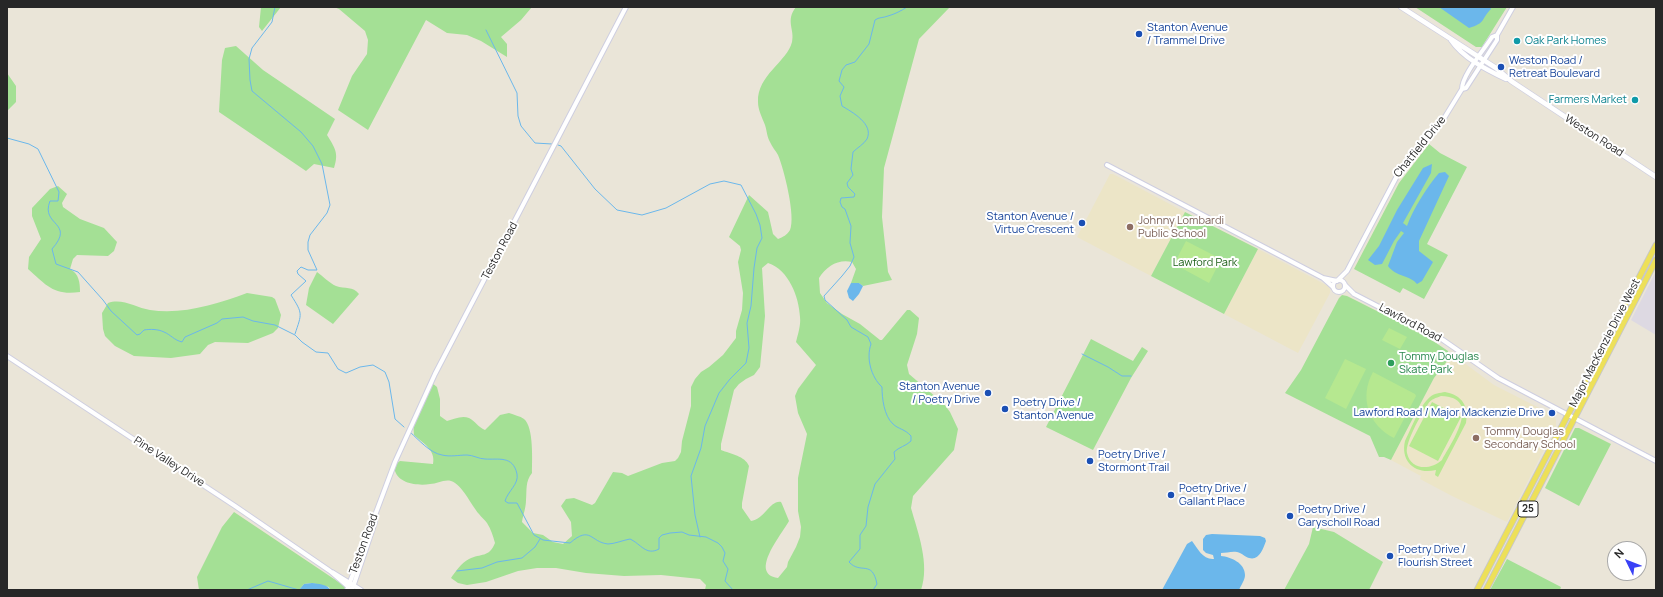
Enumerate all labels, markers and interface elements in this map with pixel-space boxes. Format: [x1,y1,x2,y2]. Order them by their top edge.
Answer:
place label: Stanton Avenue / Trammel Drive [1147,21,1228,47]
marker: Stanton Avenue / Trammel Drive [1134,29,1144,39]
place label: Oak Park Homes [1525,34,1606,48]
marker: Oak Park Homes [1512,36,1522,46]
place label: Weston Road / Retreat Boulevard [1509,54,1600,80]
marker: Weston Road / Retreat Boulevard [1496,62,1506,72]
place label: Farmers Market [1549,93,1627,107]
marker: Farmers Market [1630,95,1640,105]
street label: Weston Road [1562,112,1626,160]
street label: Chatfield Drive [1391,114,1449,180]
place label: Stanton Avenue / Virtue Crescent [987,210,1074,236]
place label: Johnny Lombardi Public School [1138,214,1224,240]
marker: Stanton Avenue / Virtue Crescent [1077,218,1087,228]
street label: Teston Road [479,220,521,282]
marker: Johnny Lombardi Public School [1125,222,1135,232]
park label: Lawford Park [1173,256,1237,270]
street label: Major MacKenzie Drive West [1567,277,1643,409]
street label: Lawford Road [1377,301,1443,345]
place label: Tommy Douglas Skate Park [1399,350,1479,376]
marker: Tommy Douglas Skate Park [1386,358,1396,368]
place label: Stanton Avenue / Poetry Drive [899,380,980,406]
marker: Stanton Avenue / Poetry Drive [983,388,993,398]
place label: Poetry Drive / Stanton Avenue [1013,396,1094,422]
marker: Poetry Drive / Stanton Avenue [1000,404,1010,414]
place label: Lawford Road / Major Mackenzie Drive [1353,406,1544,420]
marker: Lawford Road / Major Mackenzie Drive [1547,408,1557,418]
place label: Tommy Douglas Secondary School [1484,425,1576,451]
marker: Tommy Douglas Secondary School [1471,433,1481,443]
street label: Pine Valley Drive [131,434,207,490]
place label: Poetry Drive / Stormont Trail [1098,448,1169,474]
marker: Poetry Drive / Stormont Trail [1085,456,1095,466]
place label: Poetry Drive / Gallant Place [1179,482,1247,508]
marker: Poetry Drive / Gallant Place [1166,490,1176,500]
road number: 25 [1518,501,1538,517]
place label: Poetry Drive / Garyscholl Road [1298,503,1380,529]
marker: Poetry Drive / Garyscholl Road [1285,511,1295,521]
street label: Teston Road [347,512,381,576]
north arrow [1607,541,1647,581]
place label: Poetry Drive / Flourish Street [1398,543,1472,569]
text: N [1610,545,1627,561]
marker: Poetry Drive / Flourish Street [1385,551,1395,561]

